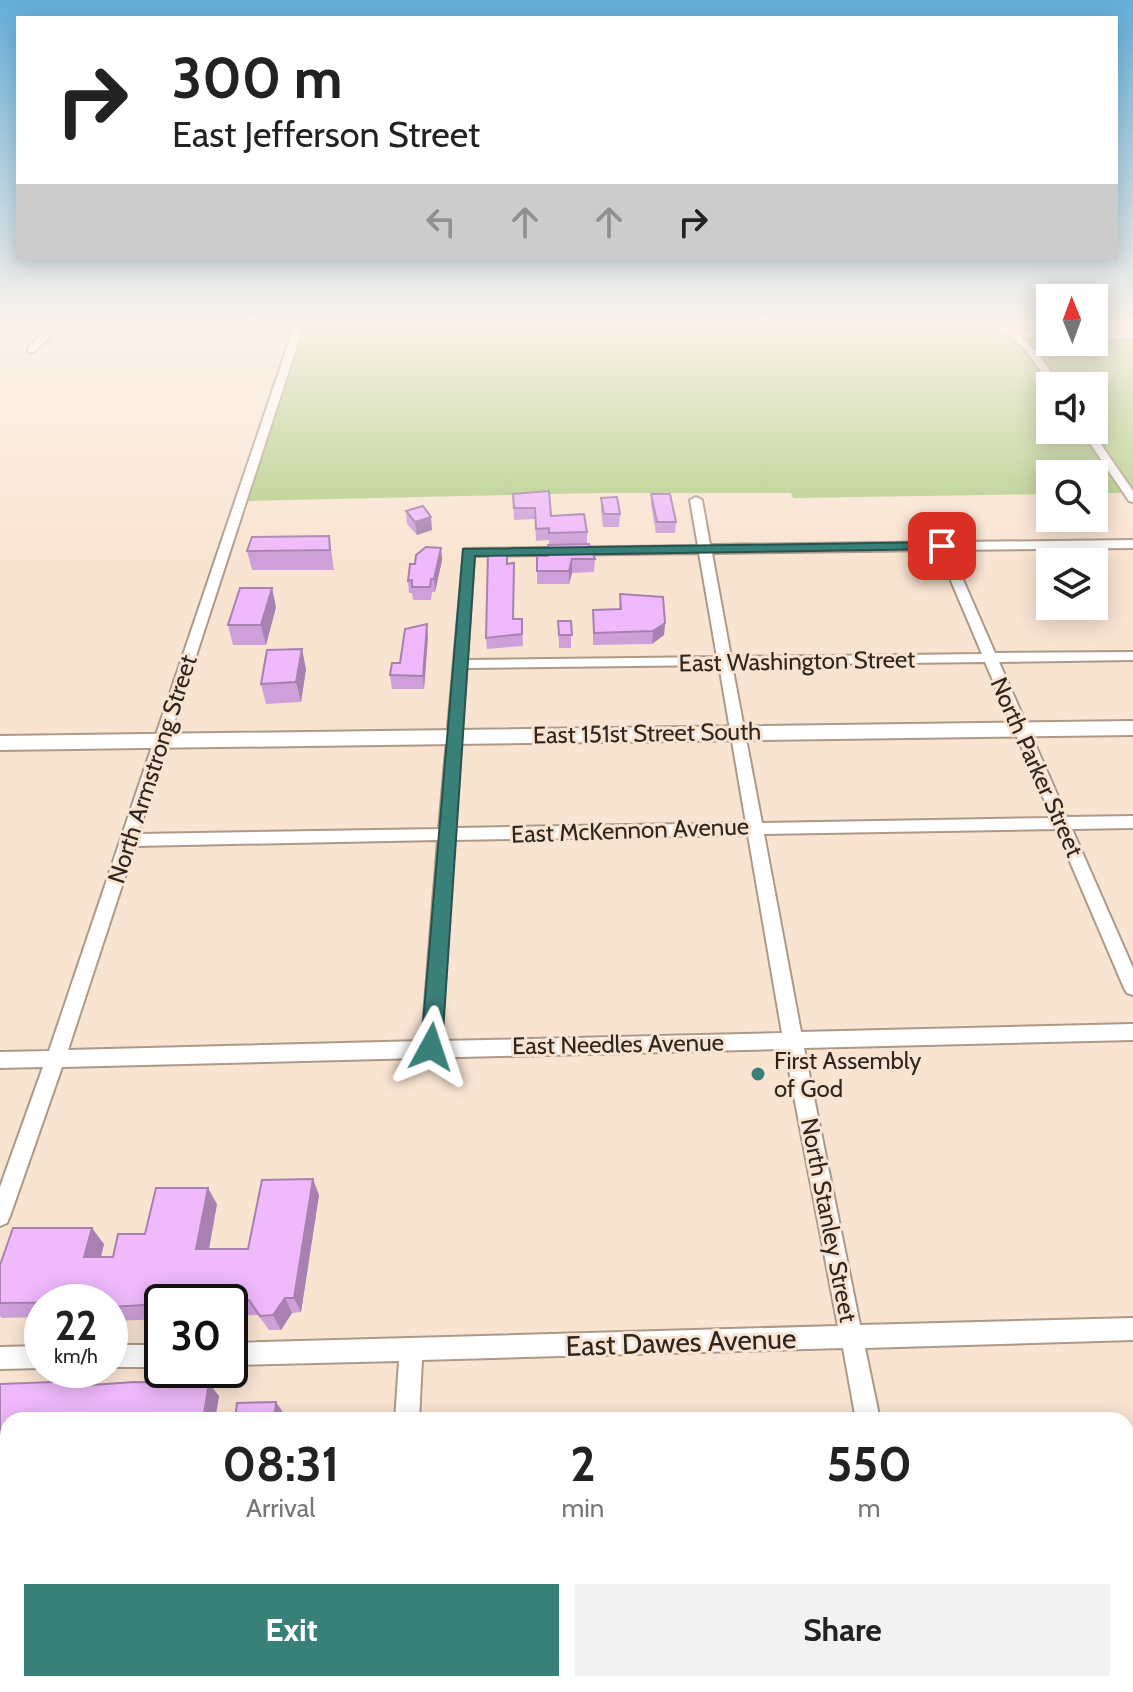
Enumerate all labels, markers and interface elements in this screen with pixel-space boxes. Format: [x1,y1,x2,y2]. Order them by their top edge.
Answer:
text: 300 m [172,44,343,112]
icon: right [40,48,144,152]
text: East Jefferson Street [172,112,480,156]
icon: left [419,200,463,244]
icon: ahead [503,200,547,244]
icon: ahead [587,200,631,244]
icon: right [671,200,715,244]
north arrow [1036,284,1108,356]
map controls [1036,284,1108,620]
button: sound [1036,372,1108,444]
button: search [1036,460,1108,532]
pin [908,512,976,580]
icon: arrive [920,524,964,568]
button: layers [1036,548,1108,620]
street label: East Washington Street [678,644,916,678]
street label: North Armstrong Street [101,651,203,887]
street label: North Parker Street [984,673,1090,861]
street label: East 151st Street South [533,717,761,749]
street label: East McKennon Avenue [510,811,750,849]
position arrow [389,1005,473,1089]
street label: East Needles Avenue [512,1028,724,1060]
place label: First Assembly of God [774,1046,921,1103]
marker: First Assembly of God [749,1065,767,1083]
street label: North Stanley Street [795,1115,863,1325]
speed limit sign: 30 [144,1284,248,1388]
text: 22 [55,1301,97,1350]
street label: East Dawes Avenue [565,1321,797,1363]
text: km/h [54,1344,98,1368]
text: 08:31 [222,1435,339,1493]
text: 2 [570,1435,596,1493]
text: 550 [826,1435,912,1493]
text: Arrival [246,1492,315,1524]
text: min [561,1492,604,1524]
text: m [858,1492,881,1524]
button: Exit [24,1584,559,1676]
button: Share [575,1584,1110,1676]

